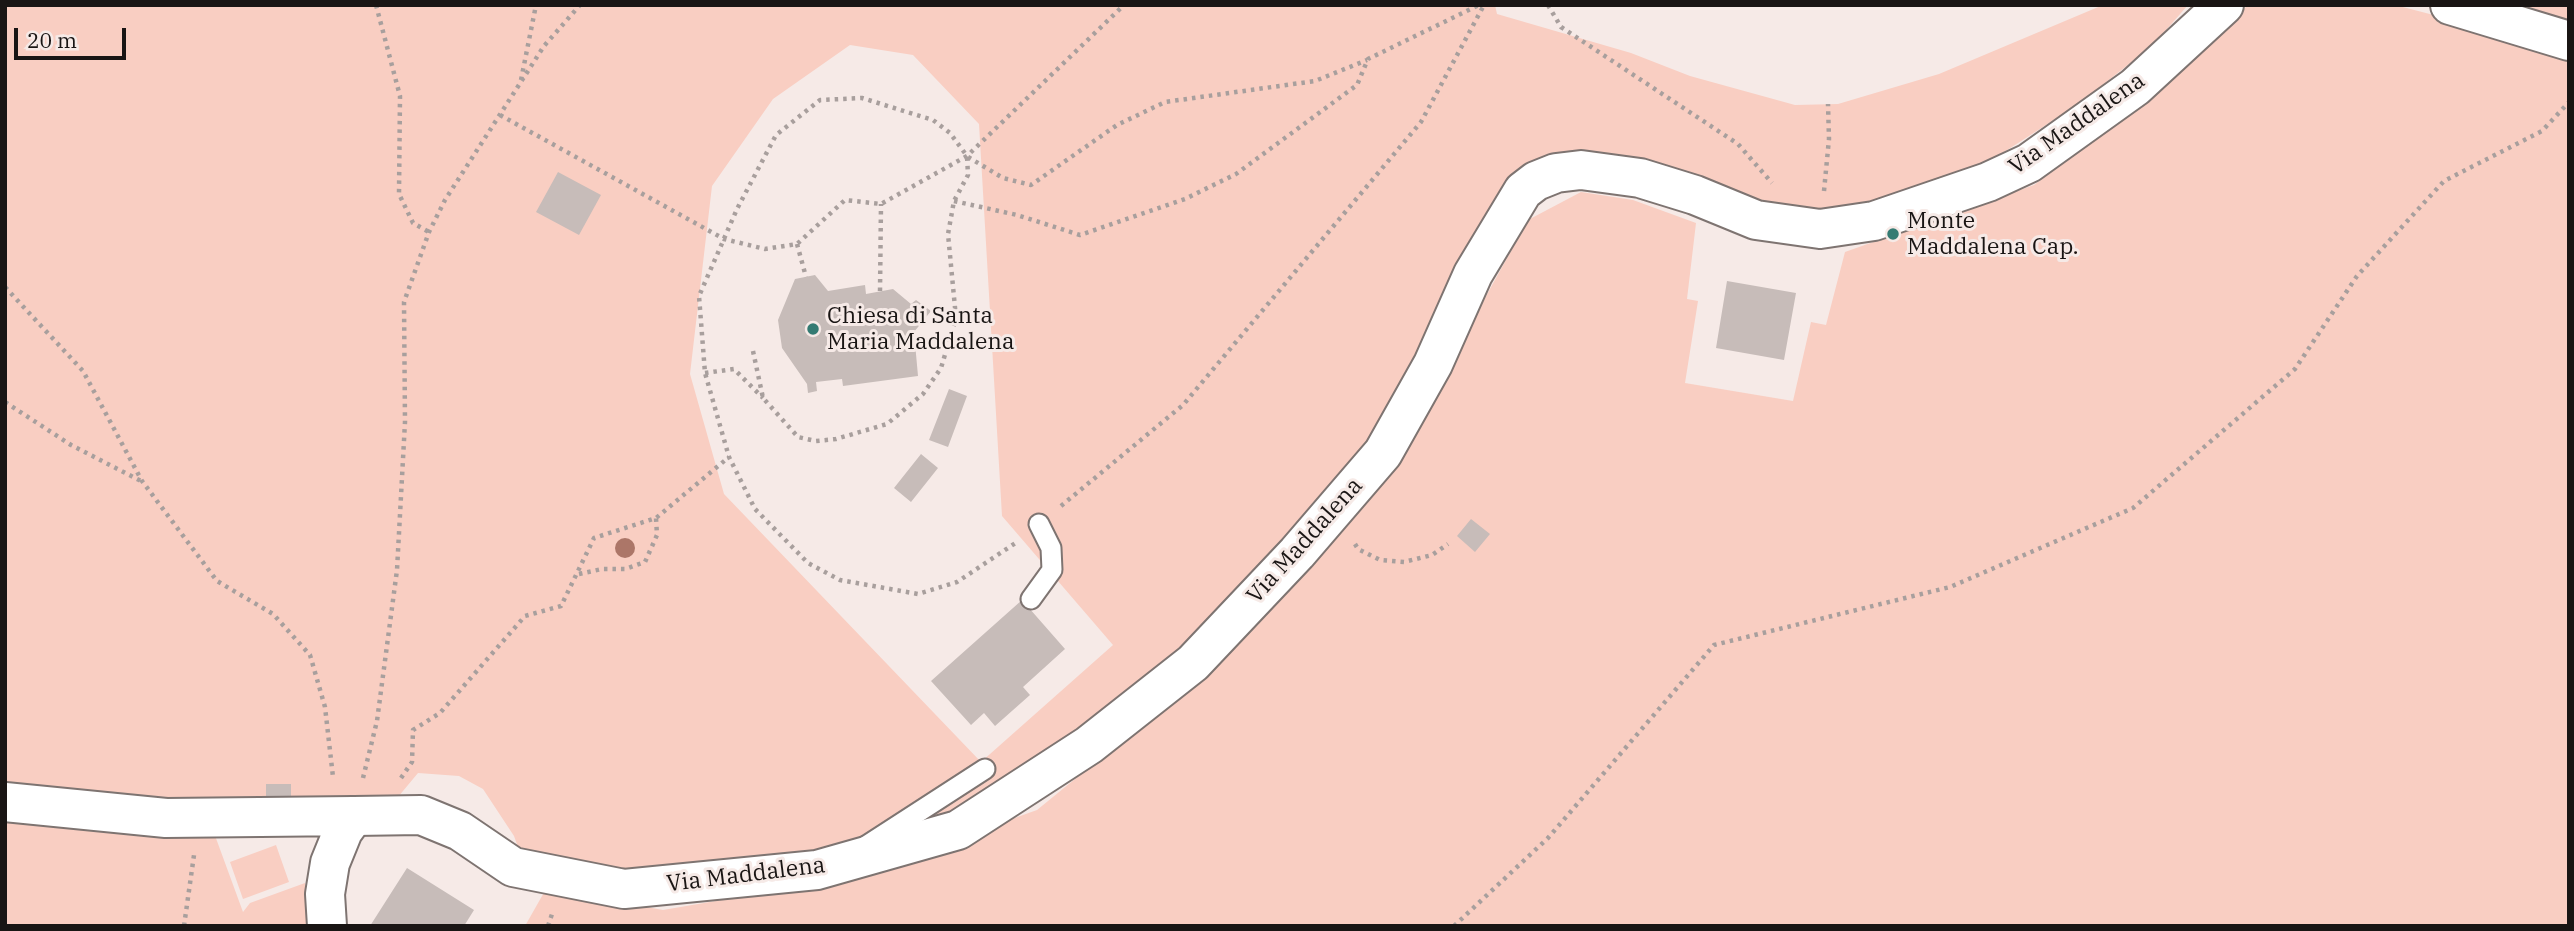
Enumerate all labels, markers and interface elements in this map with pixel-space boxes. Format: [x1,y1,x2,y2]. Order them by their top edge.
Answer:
scale bar [18,14,130,58]
text: 20 m [27,26,77,54]
street label: Via Maddalena [2004,67,2150,181]
place label: Monte Maddalena Cap. [1907,207,2079,261]
marker: Monte Maddalena Cap. [1885,226,1901,242]
place label: Chiesa di Santa Maria Maddalena [827,302,1015,356]
marker: Chiesa di Santa Maria Maddalena [805,321,821,337]
street label: Via Maddalena [1241,472,1369,610]
street label: Via Maddalena [665,852,827,898]

